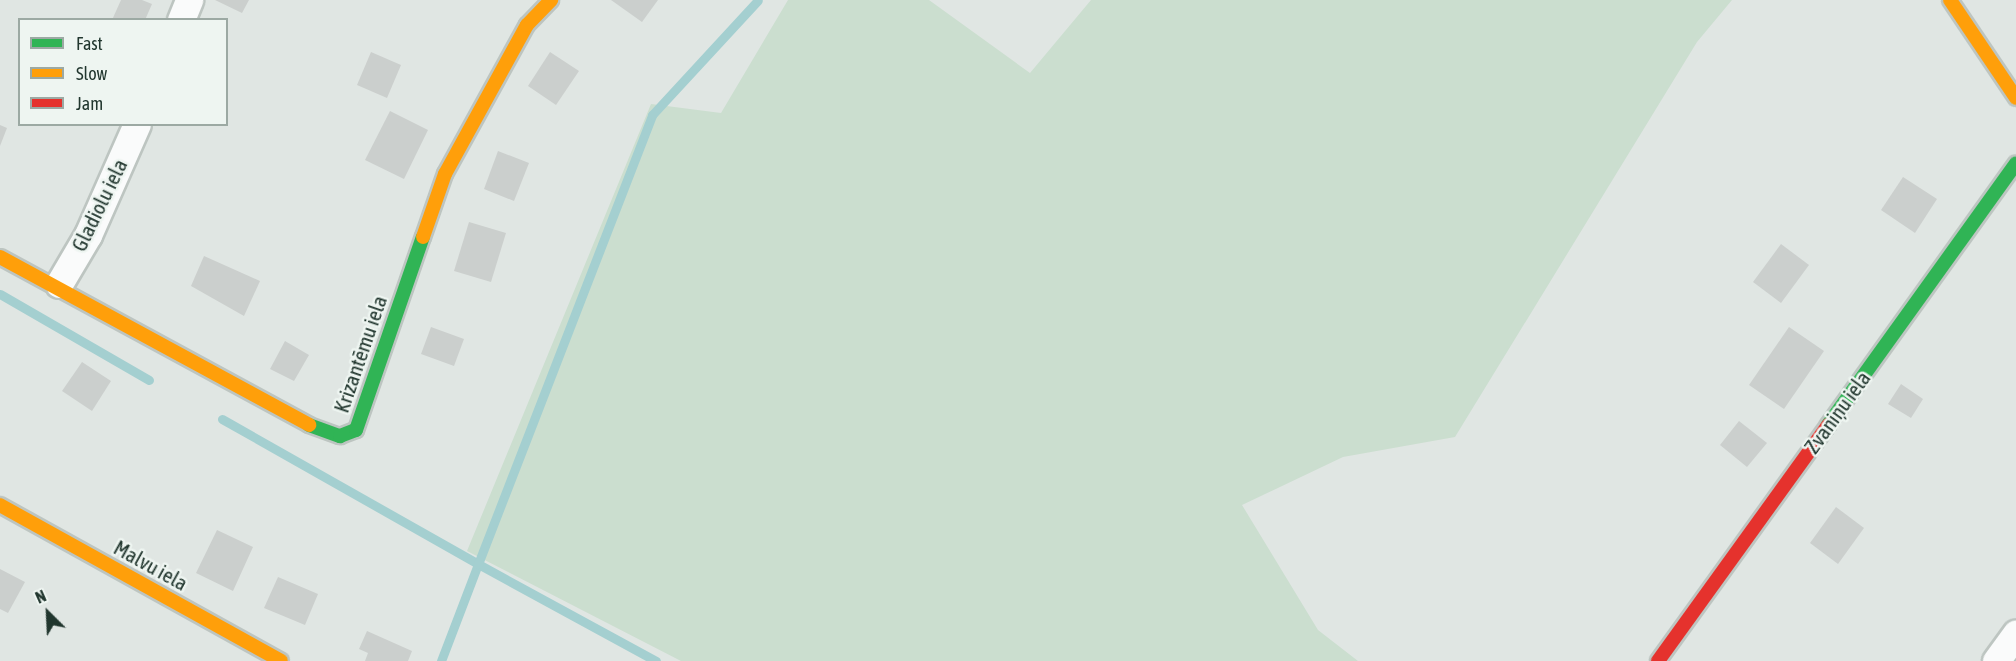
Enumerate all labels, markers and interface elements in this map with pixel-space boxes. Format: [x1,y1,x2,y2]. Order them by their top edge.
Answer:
legend [18,18,228,126]
text: Fast [76,33,103,54]
text: Slow [76,63,107,84]
text: Jam [76,93,103,114]
street label: Gladiolu iela [66,155,132,255]
street label: Krizantēmu iela [328,292,392,416]
street label: Zvaniņu iela [1799,366,1875,458]
street label: Malvu iela [110,534,192,596]
north arrow [18,583,78,643]
text: N [33,586,49,607]

